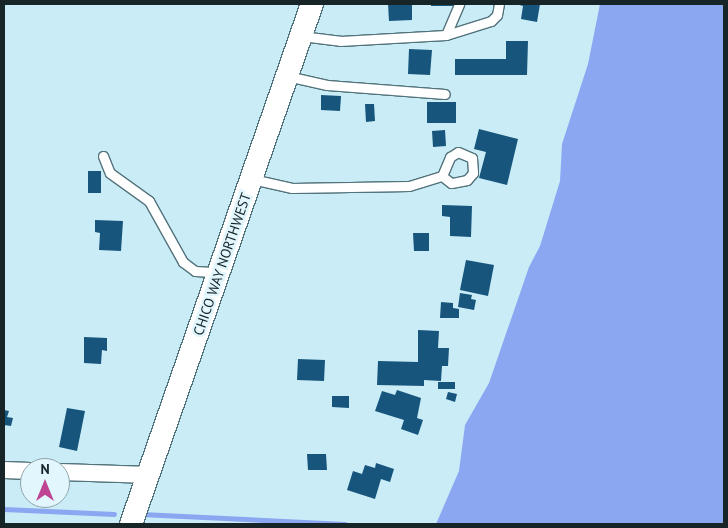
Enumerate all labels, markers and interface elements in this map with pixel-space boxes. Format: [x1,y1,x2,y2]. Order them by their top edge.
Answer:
street label: CHICO WAY NORTHWEST [190,190,254,338]
north arrow [20,458,70,508]
text: N [40,460,50,478]

